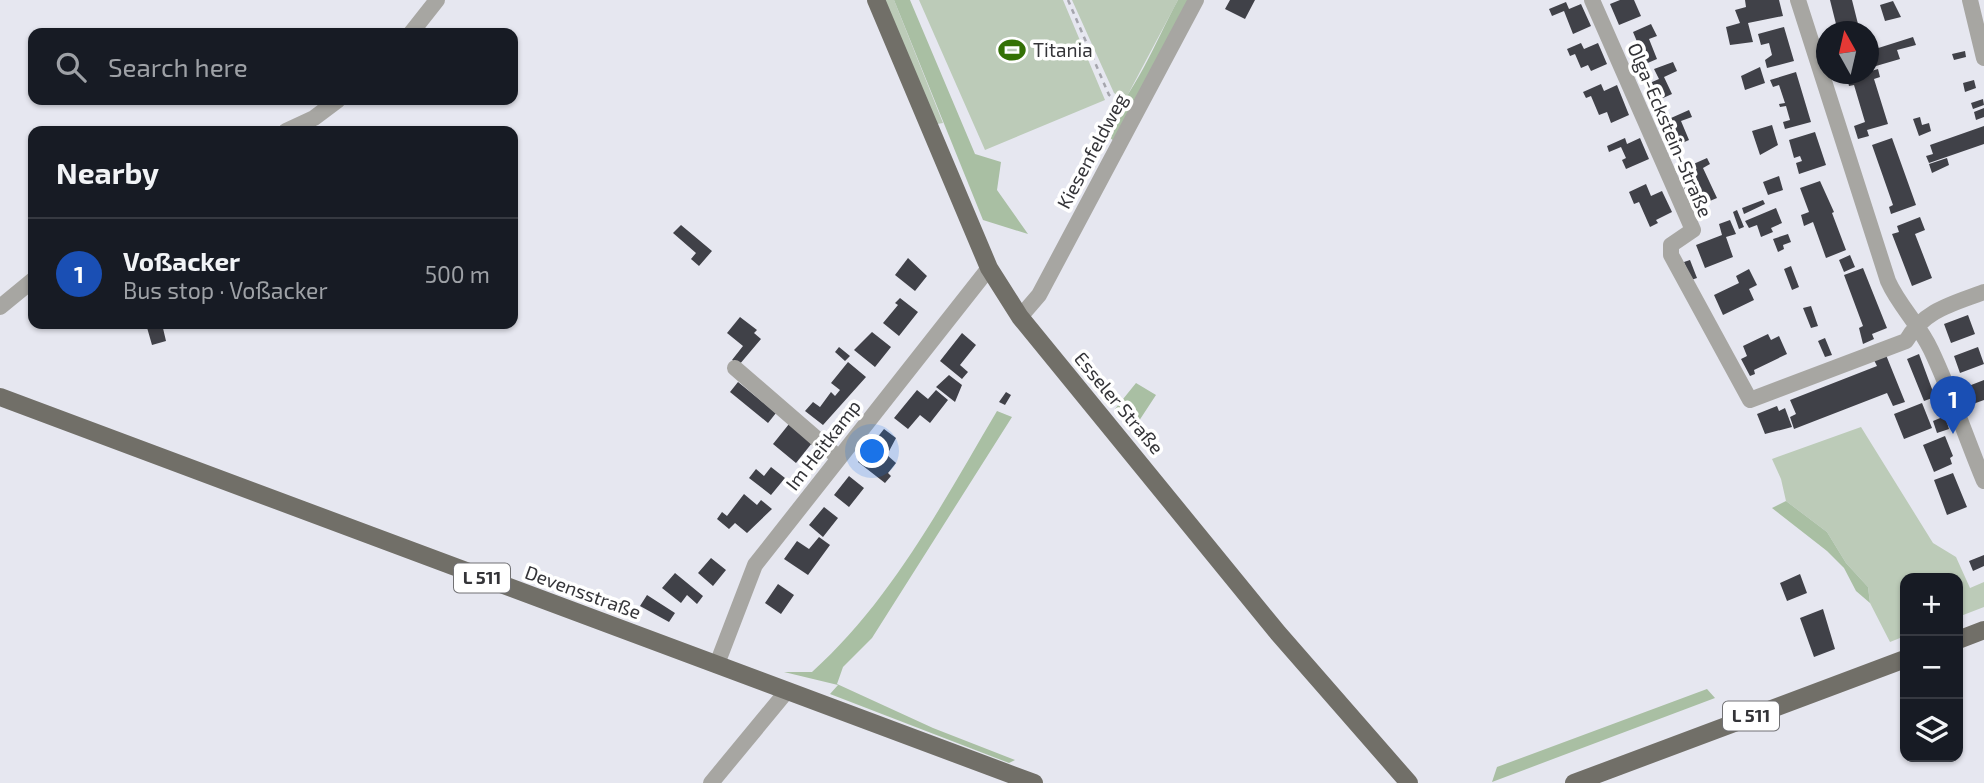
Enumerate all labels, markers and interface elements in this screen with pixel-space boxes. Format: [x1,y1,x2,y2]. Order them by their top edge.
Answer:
north arrow [1816,21,1879,84]
search box [28,28,518,105]
sports icon: Titania [997,35,1027,65]
place label: Titania [1033,38,1093,61]
street label: Olga-Eckstein-Straße [1623,39,1718,221]
icon: search [52,48,90,86]
text: Search here [108,51,248,82]
street label: Kiesenfeldweg [1052,89,1132,212]
text: Nearby [56,154,159,190]
text: Voßacker [123,245,240,276]
text: 1 [74,260,84,288]
text: 500 m [425,260,490,288]
text: Bus stop · Voßacker [123,276,328,304]
street label: Esseler Straße [1070,347,1169,458]
pin: 1 [1930,376,1976,434]
street label: Im Heitkamp [780,395,865,495]
your location [855,434,889,468]
street label: Devensstraße [522,560,644,623]
road number: L 511 [454,564,510,592]
map controls [1900,573,1963,762]
button: + [1900,573,1963,636]
button: − [1900,636,1963,699]
button: layers [1900,699,1963,762]
road number: L 511 [1723,702,1779,730]

